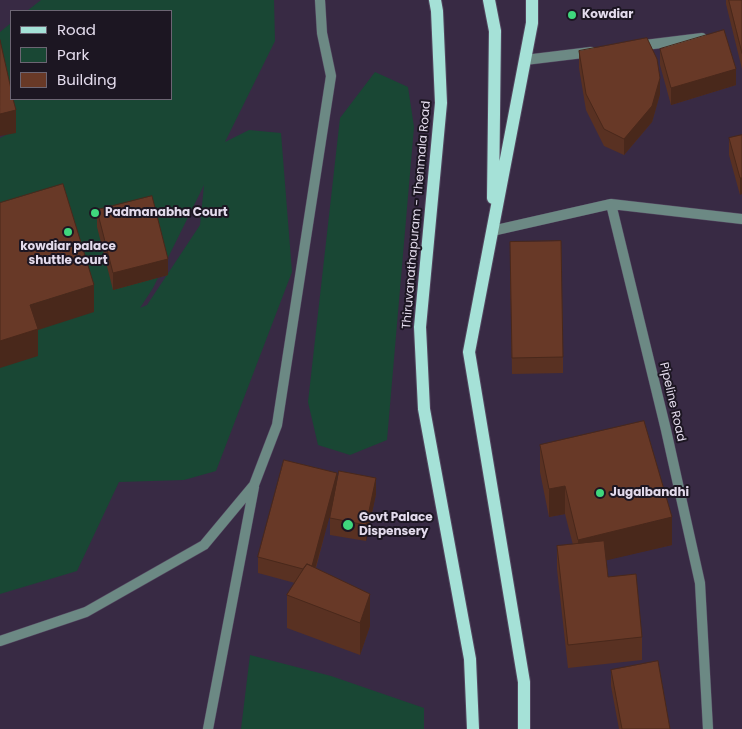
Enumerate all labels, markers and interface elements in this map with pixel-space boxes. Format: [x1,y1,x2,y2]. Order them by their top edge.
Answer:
place label: Kowdiar [582,8,633,22]
marker: Kowdiar [566,9,578,21]
legend [10,10,172,100]
text: Road [57,19,96,40]
text: Park [57,44,89,65]
text: Building [57,69,117,90]
street label: Thiruvanathapuram - Thenmala Road [400,100,434,330]
place label: Padmanabha Court [105,206,228,220]
marker: Padmanabha Court [89,207,101,219]
marker: kowdiar palace shuttle court [62,226,74,238]
place label: kowdiar palace shuttle court [20,240,116,268]
street label: Pipeline Road [656,361,688,443]
place label: Jugalbandhi [610,486,689,500]
marker: Jugalbandhi [594,487,606,499]
place label: Govt Palace Dispensery [359,511,433,539]
marker: Govt Palace Dispensery [341,518,355,532]

